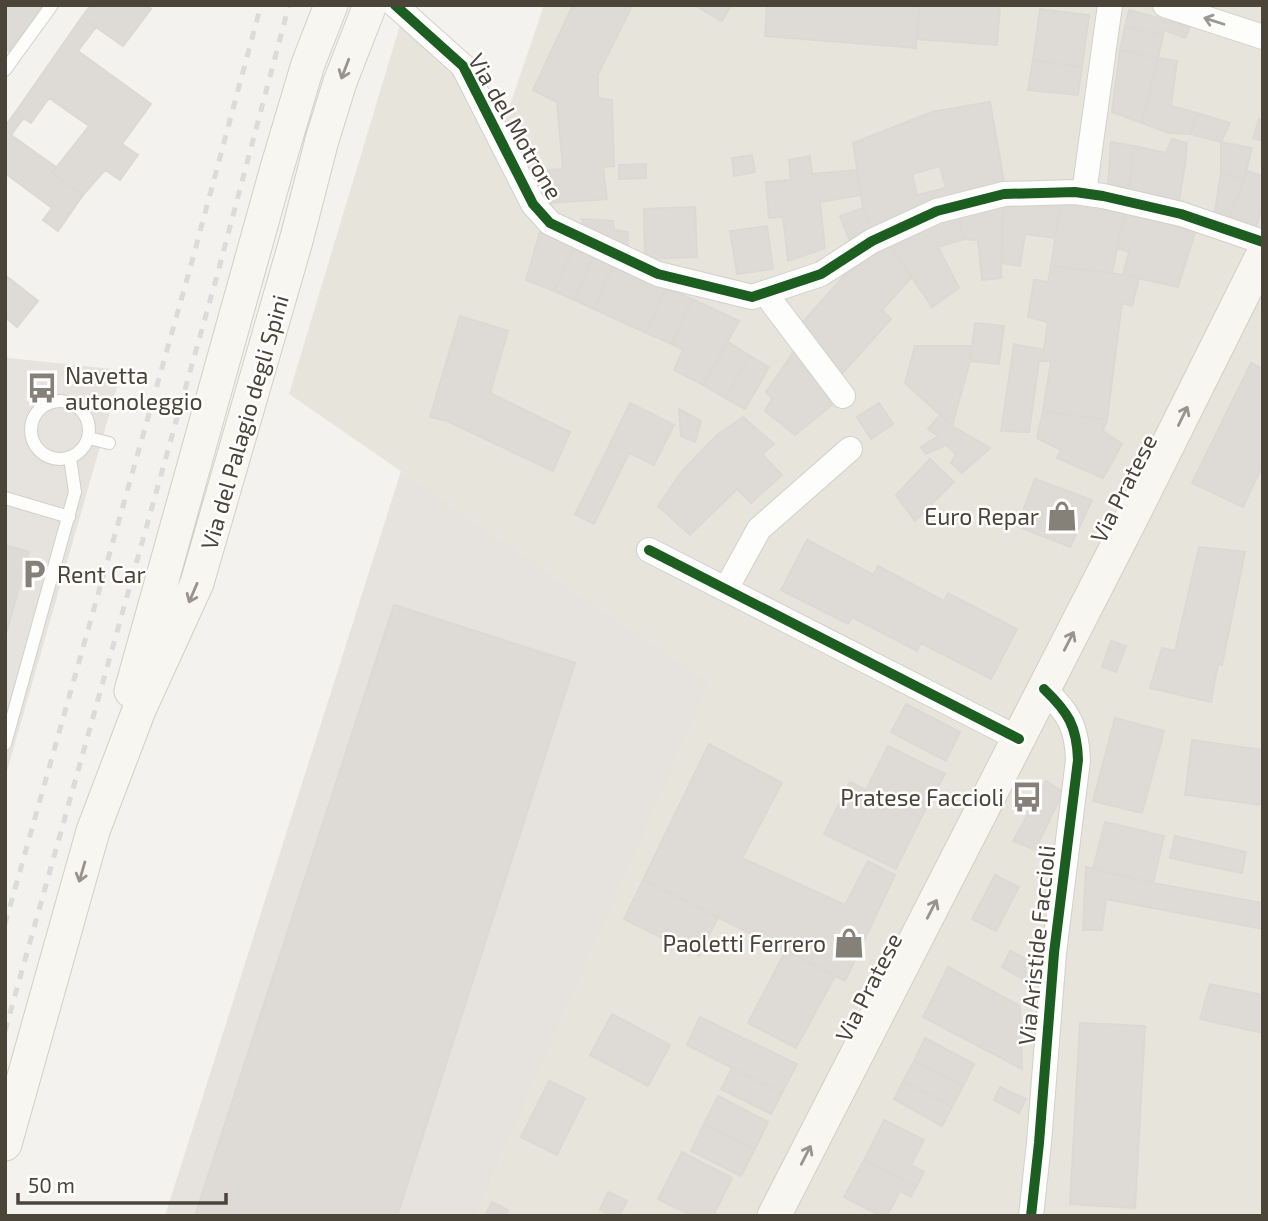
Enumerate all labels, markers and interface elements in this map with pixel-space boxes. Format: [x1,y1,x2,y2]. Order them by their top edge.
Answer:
one-way arrow [1203,14,1225,27]
street label: Via del Motrone [463,48,569,204]
one-way arrow [338,57,350,79]
street label: Via del Palagio degli Spini [194,291,294,553]
place label: Navetta autonoleggio [65,361,203,415]
bus stop icon: Navetta autonoleggio [25,371,59,405]
one-way arrow [1177,406,1191,427]
street label: Via Pratese [1084,429,1162,547]
shop icon: Euro Repar [1045,499,1079,533]
place label: Euro Repar [924,502,1039,530]
parking icon: Rent Car [17,557,51,591]
place label: Rent Car [57,560,146,588]
one-way arrow [185,581,198,603]
one-way arrow [1062,631,1076,652]
bus stop icon: Pratese Faccioli [1010,780,1044,814]
place label: Pratese Faccioli [840,783,1004,811]
street label: Via Aristide Faccioli [1012,844,1060,1046]
one-way arrow [74,861,87,883]
one-way arrow [925,899,939,920]
shop icon: Paoletti Ferrero [832,926,866,960]
street label: Via Pratese [829,928,907,1046]
place label: Paoletti Ferrero [662,929,826,957]
one-way arrow [799,1145,813,1166]
scale bar [18,1162,226,1206]
text: 50 m [28,1172,75,1197]

